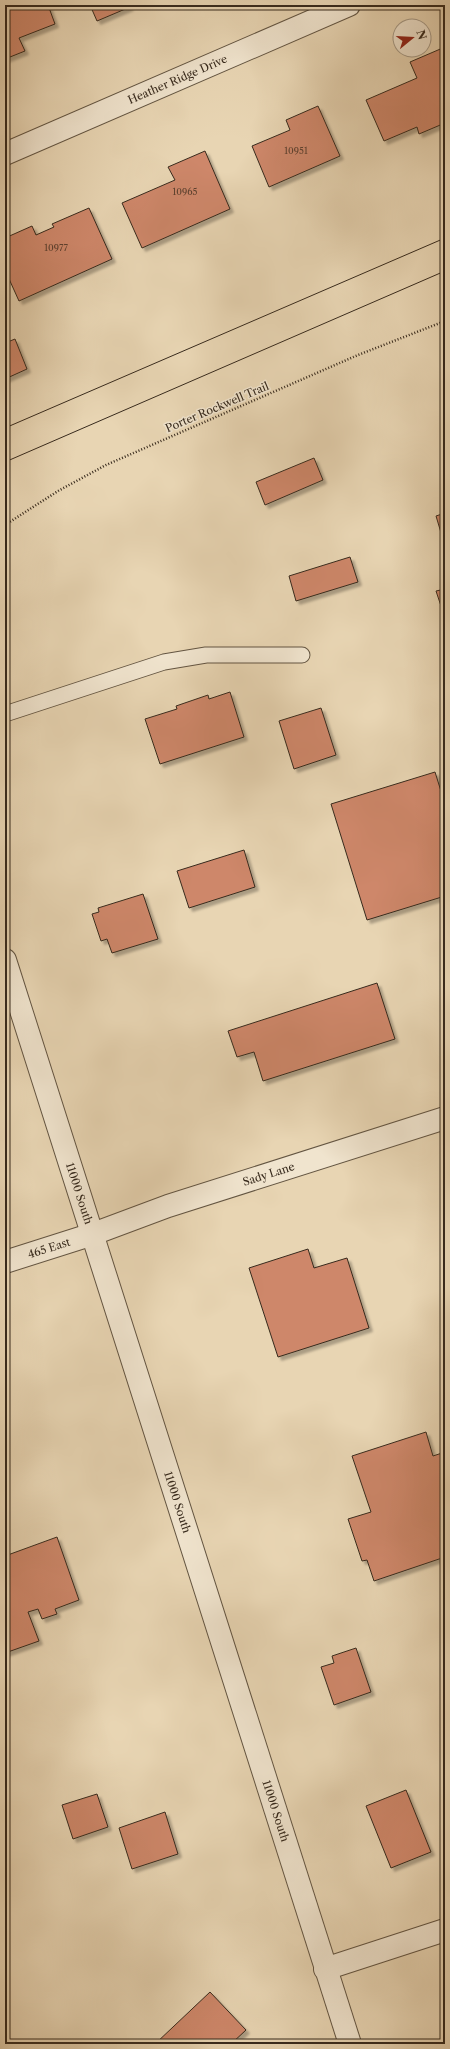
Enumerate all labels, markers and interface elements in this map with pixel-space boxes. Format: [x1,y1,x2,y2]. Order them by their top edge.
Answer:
north arrow [392,18,432,58]
text: N [413,28,430,42]
street label: Heather Ridge Drive [126,52,229,107]
house number: 10951 [284,145,308,156]
house number: 10965 [173,186,198,197]
house number: 10977 [44,242,68,253]
street label: Porter Rockwell Trail [163,379,272,435]
street label: Sady Lane [241,1159,296,1189]
street label: 11000 South [63,1161,96,1226]
street label: 465 East [26,1235,72,1261]
street label: 11000 South [161,1470,194,1535]
street label: 11000 South [259,1778,292,1844]

